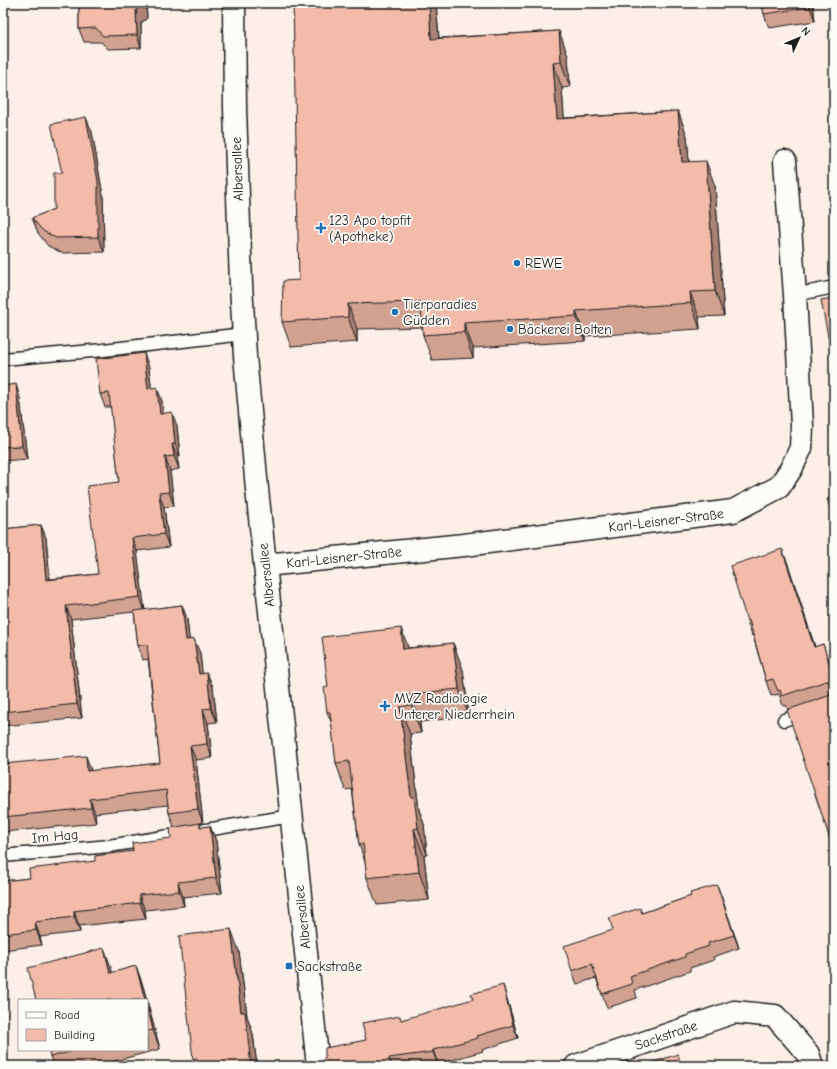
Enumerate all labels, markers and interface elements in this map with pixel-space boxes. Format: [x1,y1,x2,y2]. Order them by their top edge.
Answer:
north arrow [779,18,819,58]
text: N [799,24,813,39]
street label: Albersallee [228,136,247,201]
place label: 123 Apo topfit (Apotheke) [329,212,412,245]
marker: 123 Apo topfit (Apotheke) [316,223,326,233]
place label: REWE [525,255,562,272]
marker: REWE [512,258,522,268]
place label: Tierparadies Güdden [403,296,477,329]
marker: Tierparadies Güdden [390,307,400,317]
place label: Bäckerei Bolten [518,321,612,338]
marker: Bäckerei Bolten [505,324,515,334]
street label: Karl-Leisner-Straße [607,505,725,536]
street label: Albersallee [255,542,278,608]
street label: Karl-Leisner-Straße [285,543,403,572]
place label: MVZ Radiologie Unterer Niederrhein [394,690,515,723]
marker: MVZ Radiologie Unterer Niederrhein [379,700,391,712]
street label: Im Hag [31,826,79,847]
street label: Albersallee [291,884,314,950]
place label: Sackstraße [297,958,362,975]
marker: Sackstraße [284,961,294,971]
legend [18,999,148,1051]
text: Road [54,1008,80,1022]
street label: Sackstraße [633,1017,700,1054]
text: Building [54,1028,95,1042]

